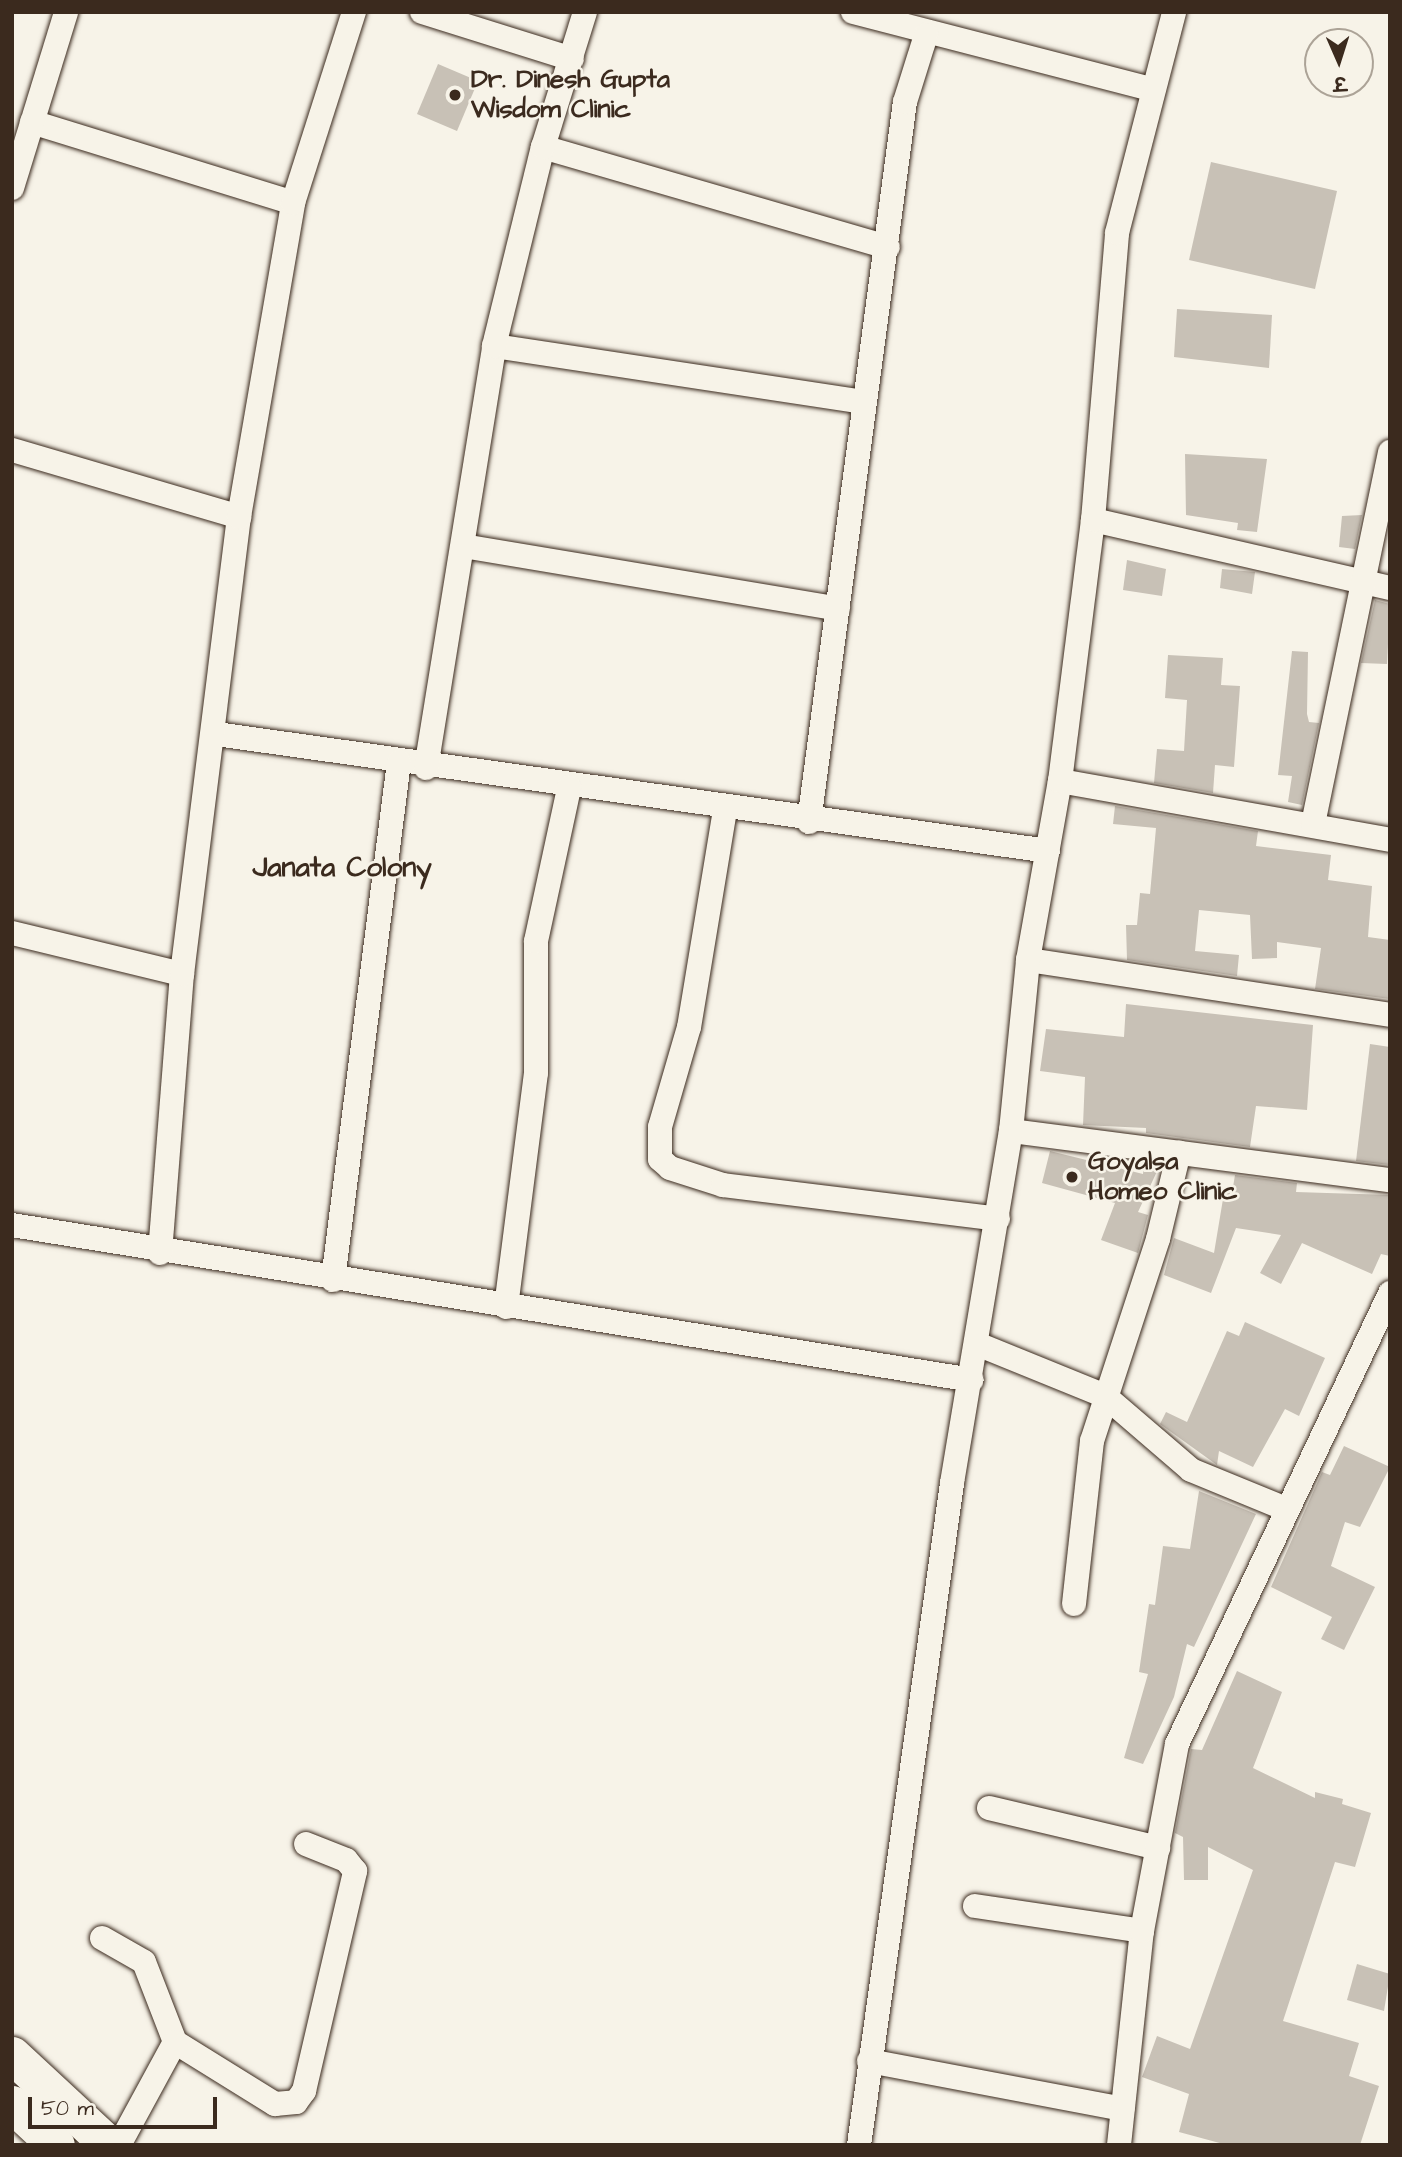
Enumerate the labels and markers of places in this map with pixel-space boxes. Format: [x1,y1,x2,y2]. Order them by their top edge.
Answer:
place label: Dr. Dinesh Gupta Wisdom Clinic [471,64,670,126]
marker: Dr. Dinesh Gupta Wisdom Clinic [445,85,465,105]
place label: Goyalsa Homeo Clinic [1088,1146,1238,1208]
marker: Goyalsa Homeo Clinic [1062,1167,1082,1187]

